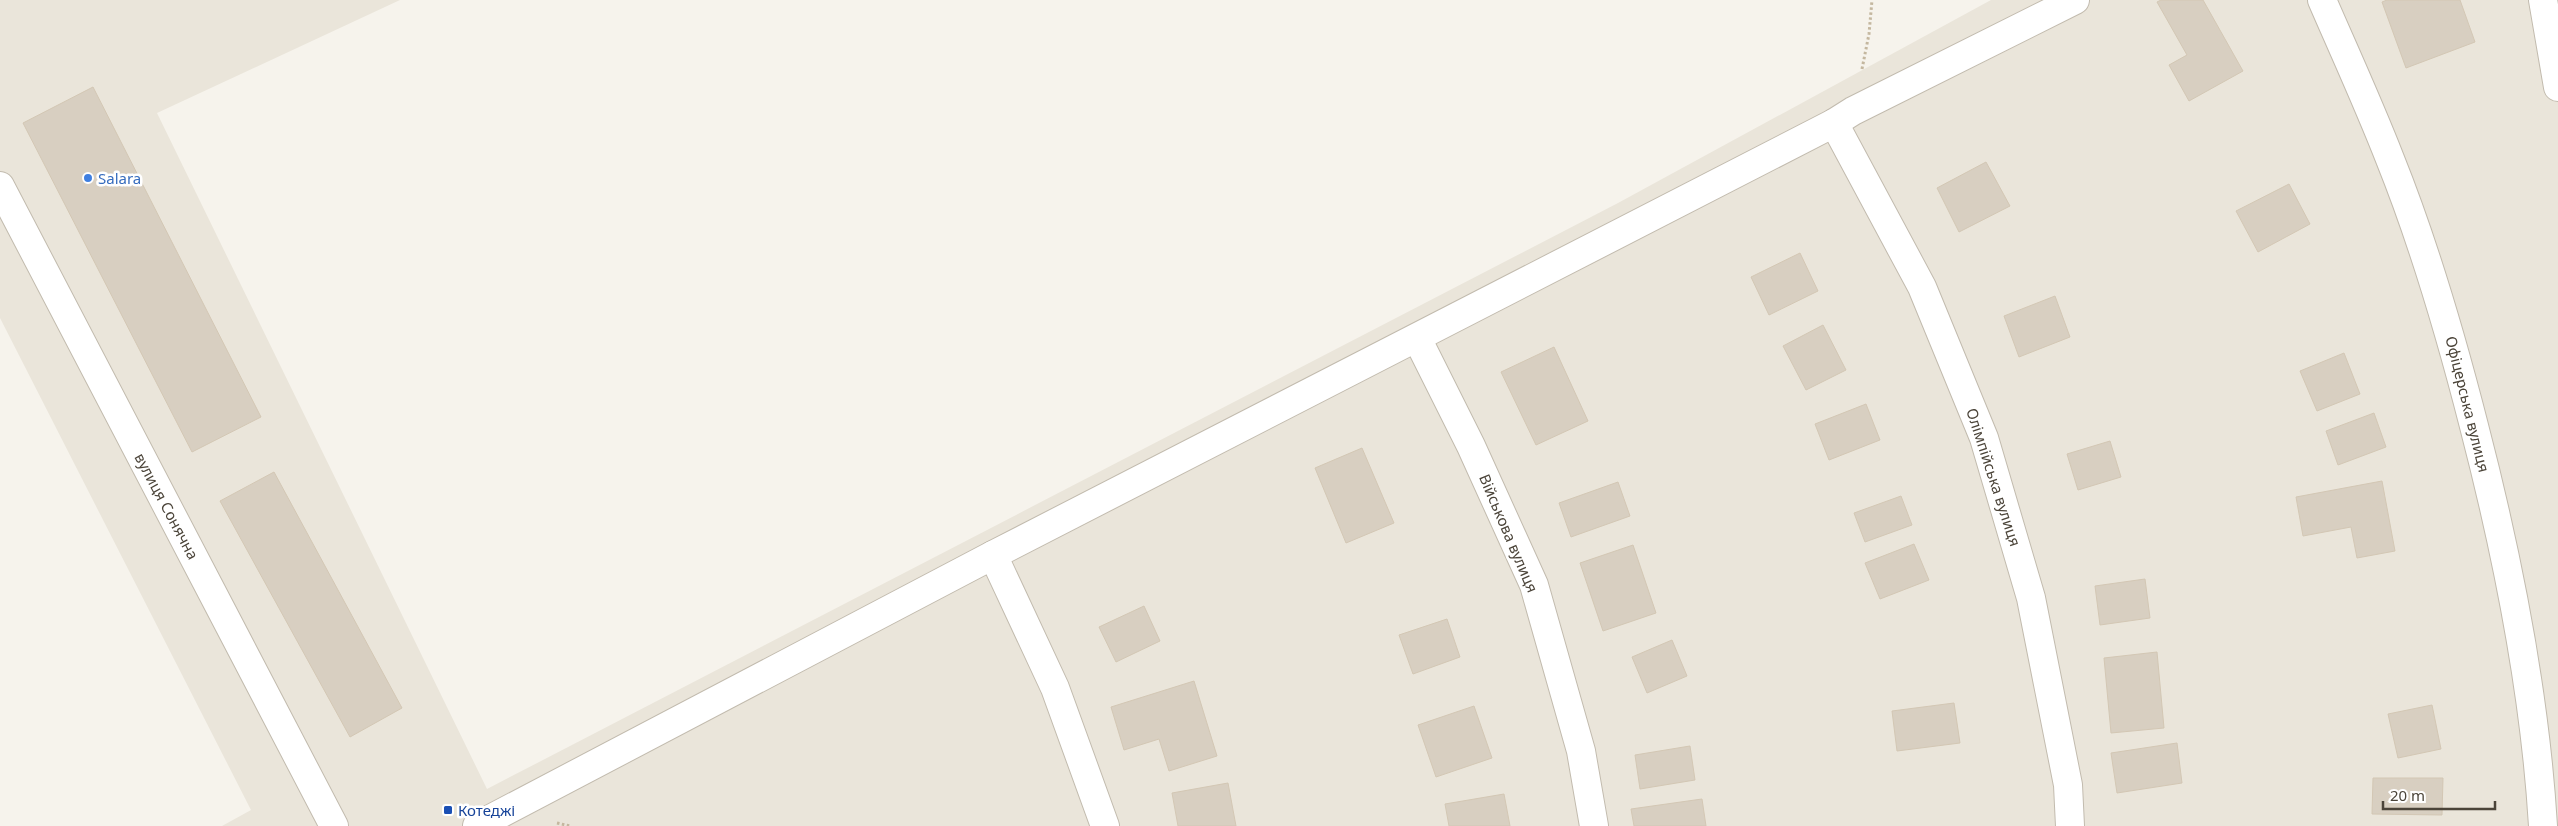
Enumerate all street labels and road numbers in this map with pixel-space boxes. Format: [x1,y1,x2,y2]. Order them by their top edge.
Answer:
street label: Офіцерська вулиця [2441,334,2495,474]
street label: Олімпійська вулиця [1962,405,2026,549]
street label: вулиця Сонячна [131,449,203,563]
street label: Військова вулиця [1475,471,1543,595]

